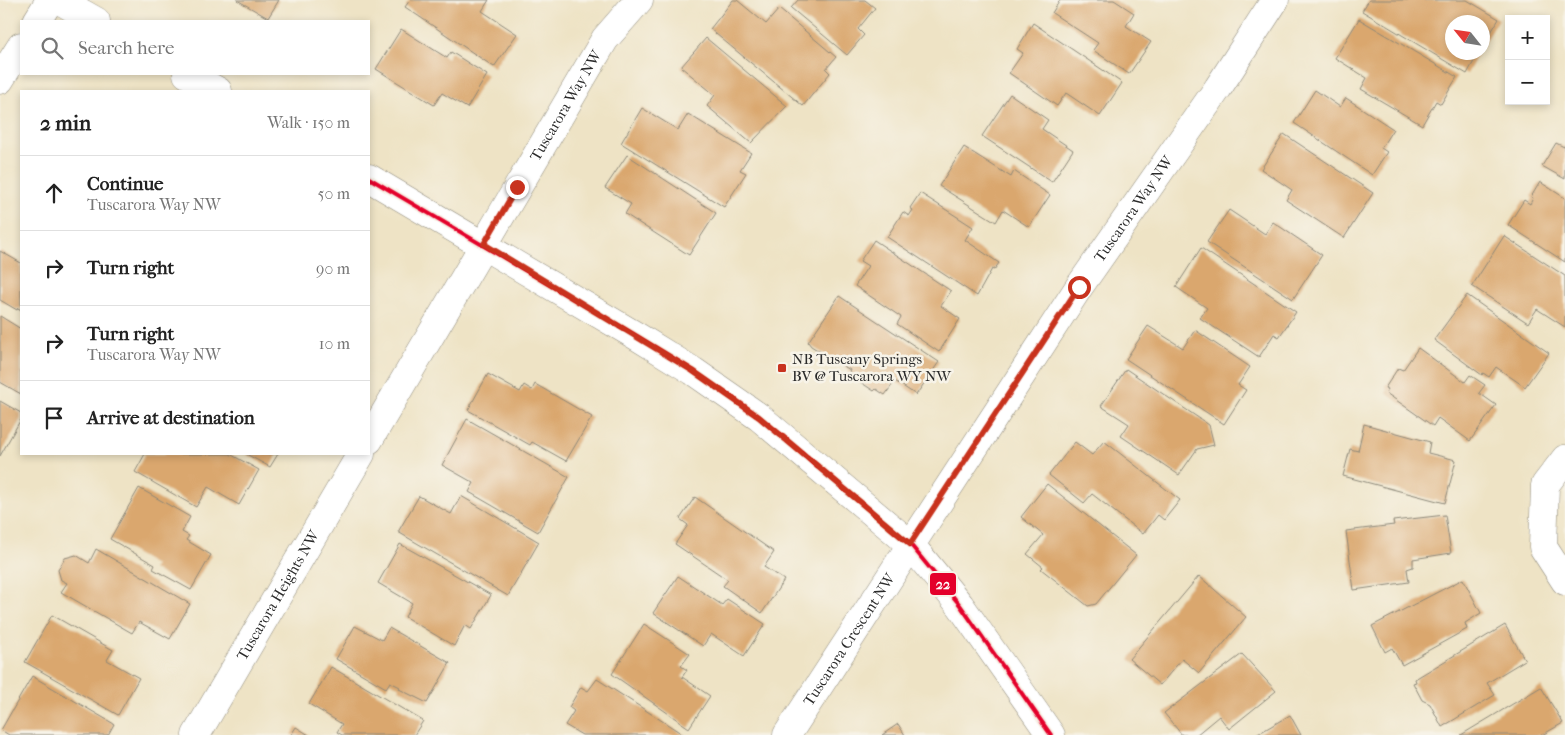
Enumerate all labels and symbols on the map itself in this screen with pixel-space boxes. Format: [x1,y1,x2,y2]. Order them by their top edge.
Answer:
north arrow [1445,15,1490,60]
street label: Tuscarora Way NW [526,46,606,164]
street label: Tuscarora Way NW [1090,151,1178,266]
route end [506,176,529,199]
route start [1068,276,1091,299]
place label: NB Tuscany Springs BV @ Tuscarora WY NW [792,350,952,385]
marker: NB Tuscany Springs BV @ Tuscarora WY NW [776,362,788,374]
street label: Tuscarora Heights NW [233,526,324,664]
street label: Tuscarora Crescent NW [800,569,900,709]
line badge: 22 [929,572,957,596]
text: 22 [936,576,950,593]

